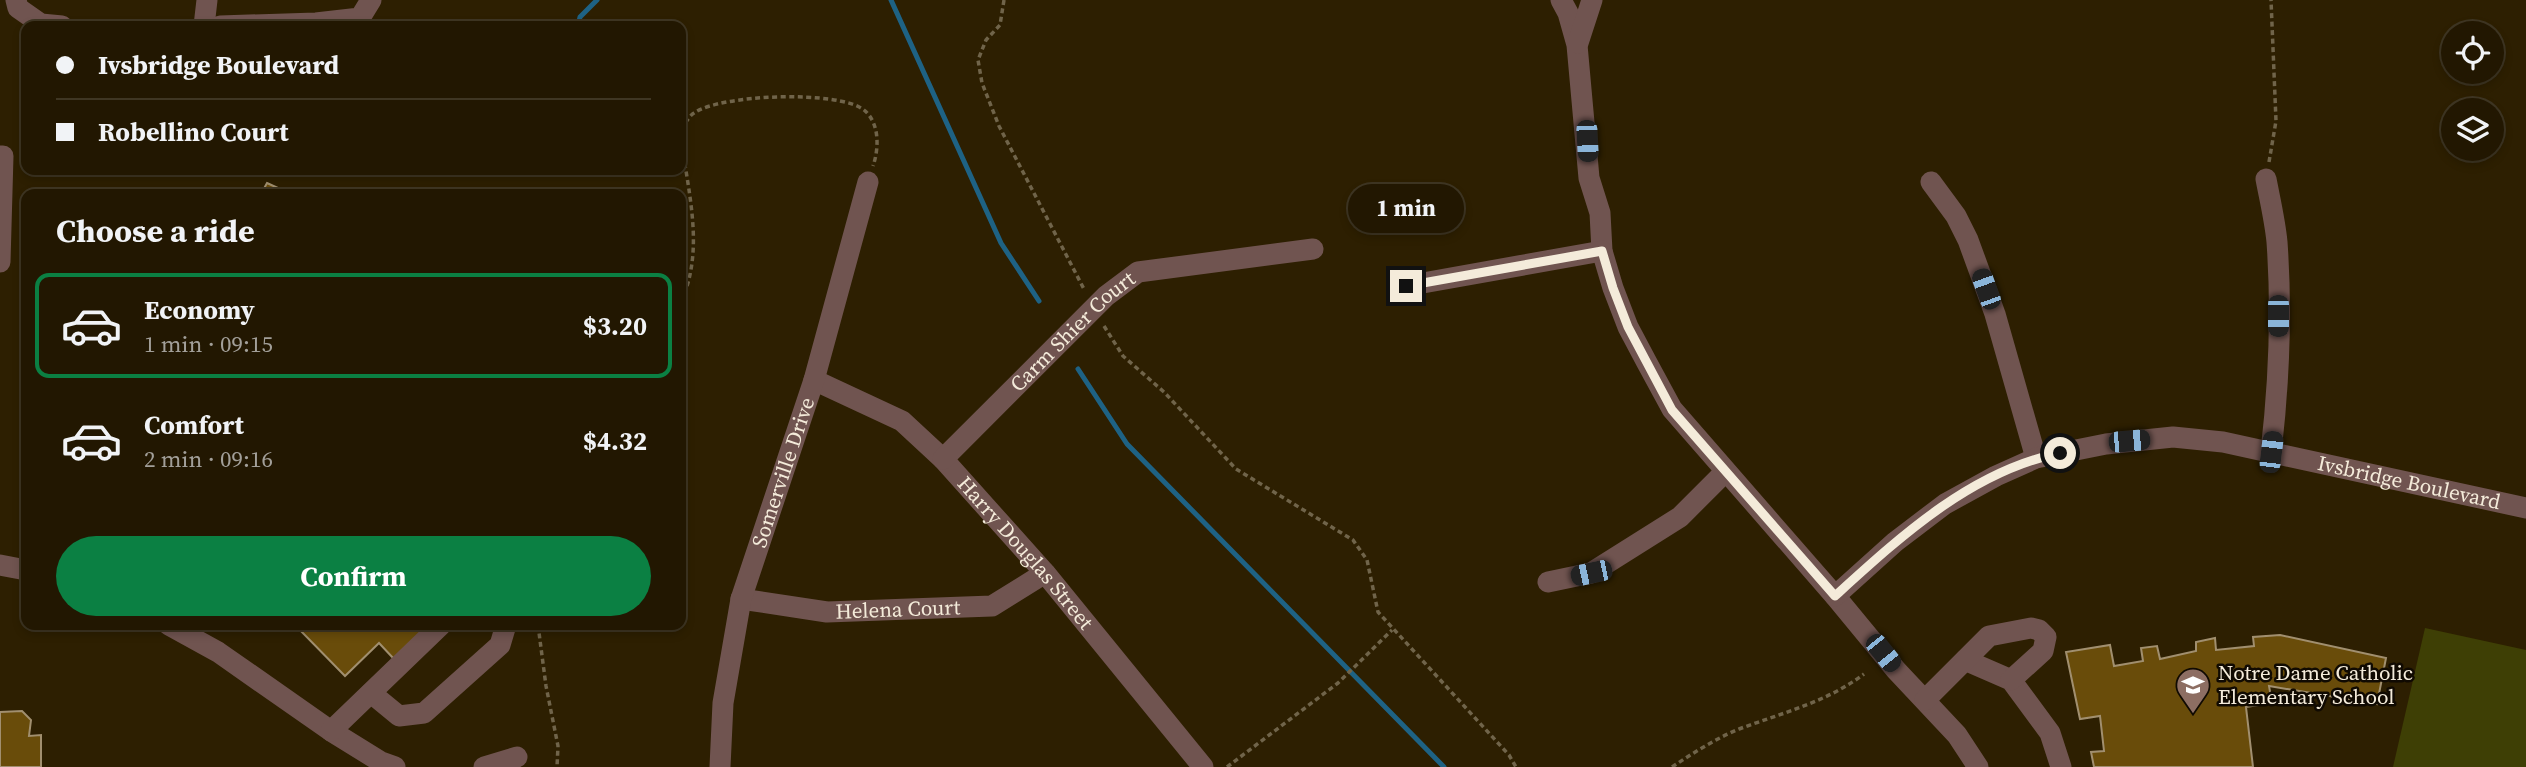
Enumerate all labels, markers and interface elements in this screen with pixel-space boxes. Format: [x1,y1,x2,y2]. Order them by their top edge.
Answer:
map controls [2441,21,2504,161]
button: locate [2441,21,2504,84]
text: Ivsbridge Boulevard [98,47,339,83]
button: layers [2441,98,2504,161]
text: Robellino Court [98,114,288,150]
car [1576,119,1599,163]
callout: 1 min [1348,184,1464,233]
text: 1 min [1376,192,1436,224]
text: Choose a ride [56,209,255,253]
street label: Carm Shier Court [1003,264,1141,398]
car [1969,266,2004,312]
route end [1390,270,1422,302]
text: Economy [144,292,255,328]
icon: car [60,294,123,357]
car [2268,295,2289,337]
text: $3.20 [583,308,647,344]
text: 1 min · 09:15 [144,328,273,360]
street label: Somerville Drive [744,393,821,551]
text: Comfort [144,407,244,443]
icon: car [60,409,123,472]
text: $4.32 [583,423,647,459]
car [2108,429,2151,453]
car [2259,430,2284,474]
route start [2044,437,2076,469]
text: 2 min · 09:16 [144,443,273,475]
street label: Ivsbridge Boulevard [2315,448,2503,516]
street label: Harry Douglas Street [951,470,1100,636]
button: Confirm [56,536,651,616]
car [1569,558,1614,588]
street label: Helena Court [835,592,961,626]
car [1862,630,1905,676]
place label: Notre Dame Catholic Elementary School [2218,658,2413,711]
school or university icon: Notre Dame Catholic Elementary School [2174,666,2212,715]

